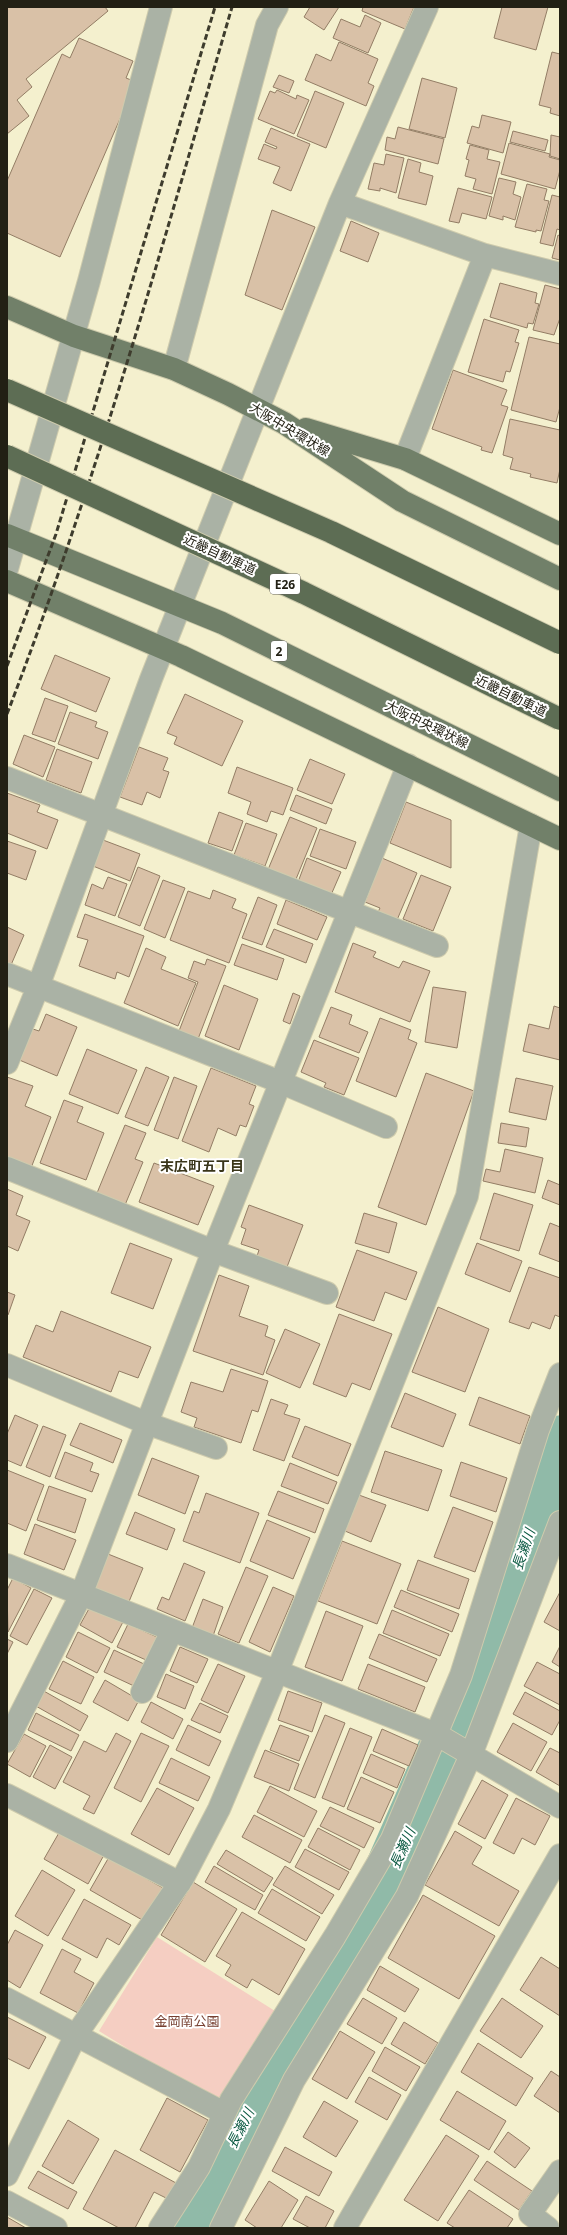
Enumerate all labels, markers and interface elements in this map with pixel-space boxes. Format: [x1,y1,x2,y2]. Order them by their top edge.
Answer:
street label: 大阪中央環状線 [246,398,334,460]
street label: 近畿自動車道 [181,529,259,579]
road number: E26 [270,574,300,594]
road number: 2 [271,641,287,661]
street label: 近畿自動車道 [472,670,550,720]
street label: 大阪中央環状線 [382,696,472,752]
district label: 末広町五丁目 [160,1156,244,1175]
water label: 長瀬川 [507,1524,539,1572]
water label: 長瀬川 [385,1823,420,1871]
park label: 金岡南公園 [154,2012,220,2030]
water label: 長瀬川 [222,2103,259,2151]

